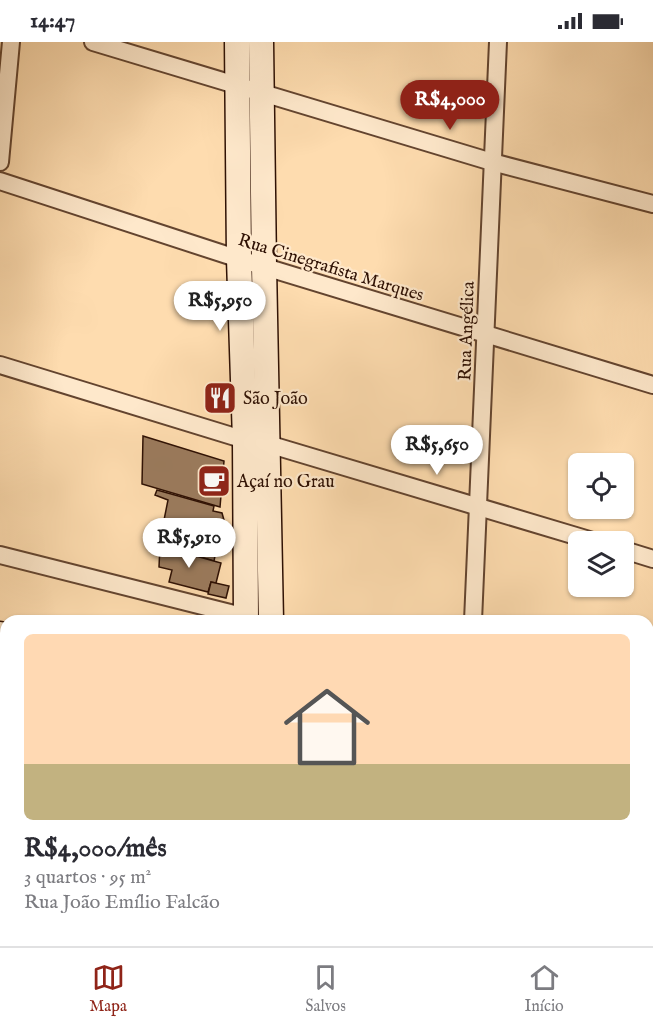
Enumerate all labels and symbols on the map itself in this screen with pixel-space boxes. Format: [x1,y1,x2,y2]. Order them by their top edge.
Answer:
pin: R$4,000 [395,80,505,131]
street label: Rua Cinegrafista Marques [235,229,426,308]
pin: R$5,950 [165,281,275,332]
street label: Rua Angélica [454,281,481,381]
restaurant icon: São João [202,380,238,416]
place label: São João [243,388,308,411]
pin: R$5,650 [382,425,492,476]
cafe icon: Açaí no Grau [196,463,232,499]
place label: Açaí no Grau [236,471,335,494]
pin: R$5,910 [134,518,244,569]

